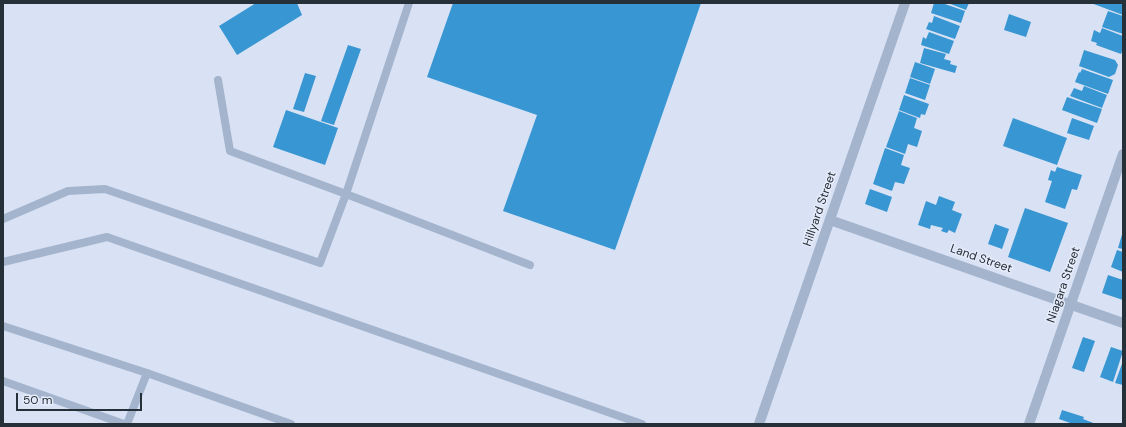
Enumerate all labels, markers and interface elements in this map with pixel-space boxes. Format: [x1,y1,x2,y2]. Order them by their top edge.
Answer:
street label: Hillyard Street [800,170,840,248]
street label: Land Street [948,242,1014,276]
street label: Niagara Street [1044,245,1084,325]
scale bar [18,385,144,411]
text: 50 m [23,392,52,408]

